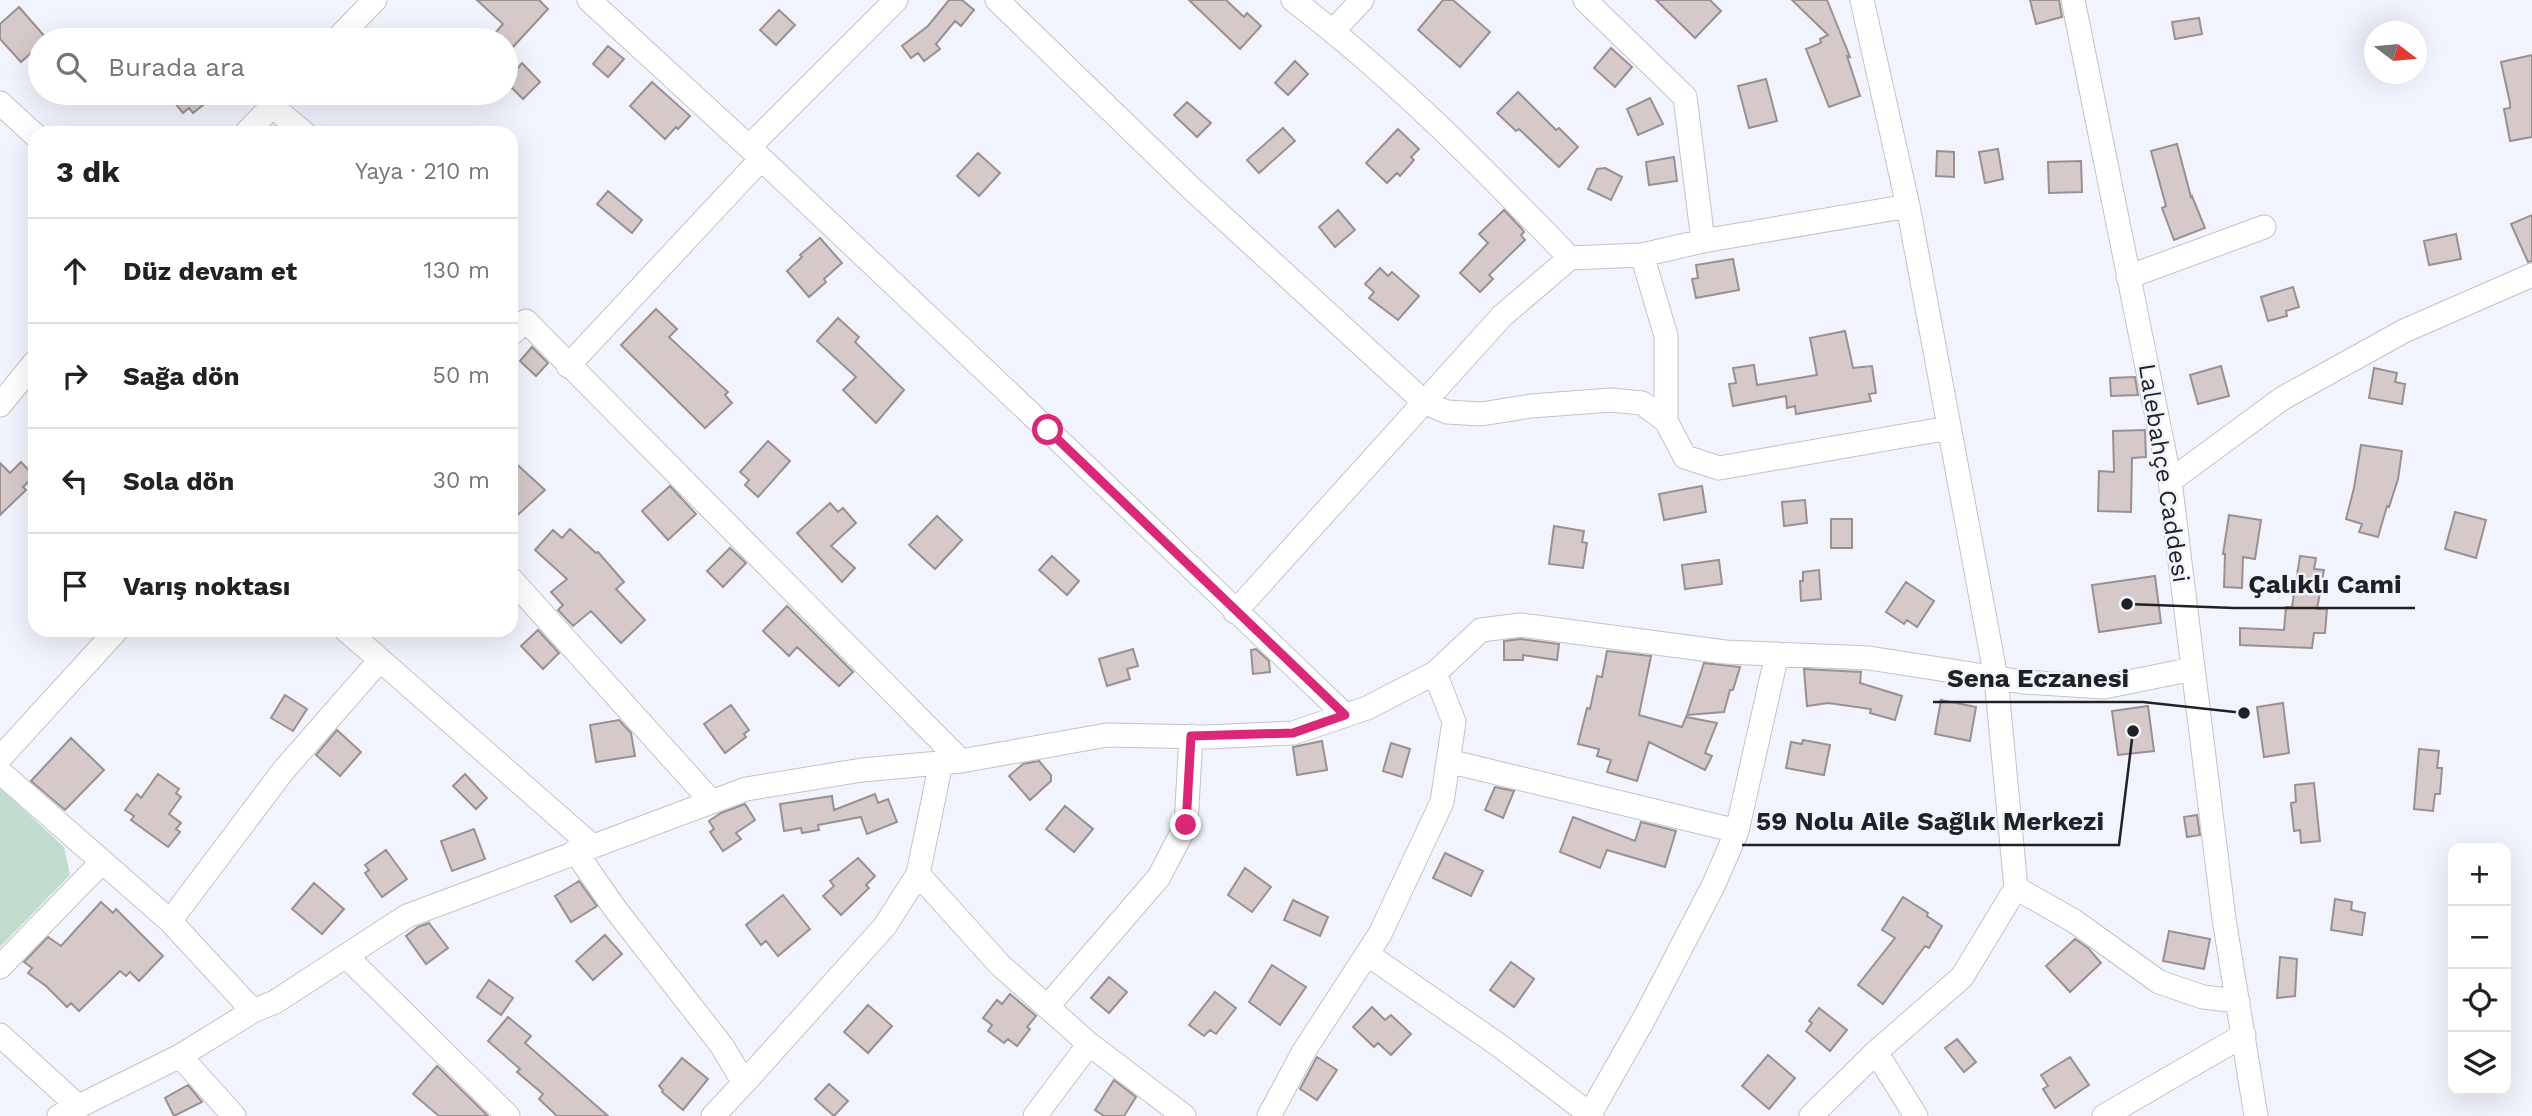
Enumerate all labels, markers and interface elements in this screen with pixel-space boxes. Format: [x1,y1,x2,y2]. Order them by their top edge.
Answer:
north arrow [2364,21,2427,84]
search box [28,28,518,105]
icon: search [52,48,90,86]
text: Burada ara [108,52,245,82]
text: 3 dk [56,154,120,189]
text: Yaya · 210 m [355,158,490,185]
icon: ahead [56,252,94,290]
text: Düz devam et [123,256,297,286]
text: 130 m [424,257,490,284]
icon: right [56,357,94,395]
text: Sağa dön [123,361,240,391]
text: 50 m [433,362,490,389]
street label: Lalebahçe Caddesi [2133,362,2195,584]
route start [1032,414,1063,445]
icon: left [56,462,94,500]
text: Sola dön [123,466,234,496]
text: 30 m [433,467,490,494]
callout: Çalıklı Cami [2234,561,2415,608]
icon: arrive [56,567,94,605]
text: Çalıklı Cami [2248,569,2402,599]
text: Varış noktası [123,571,290,601]
callout: Sena Eczanesi [1933,655,2143,702]
text: Sena Eczanesi [1947,663,2129,693]
callout: 59 Nolu Aile Sağlık Merkezi [1742,798,2119,845]
text: 59 Nolu Aile Sağlık Merkezi [1756,806,2104,836]
route end [1170,809,1201,840]
map controls [2448,843,2511,1095]
button: + [2448,843,2511,906]
button: − [2448,906,2511,969]
button: locate [2448,969,2511,1032]
button: layers [2448,1032,2511,1095]

